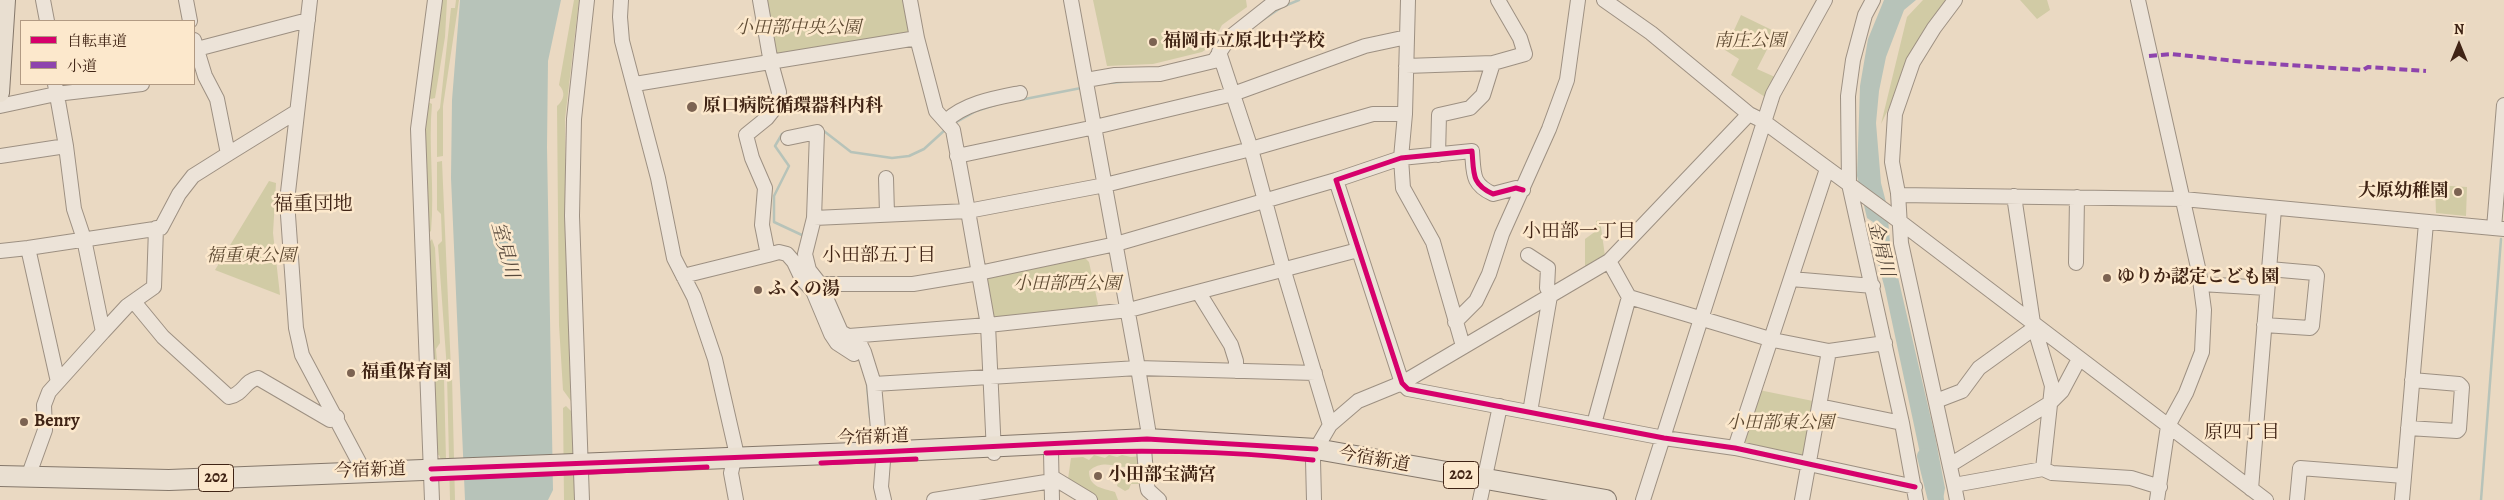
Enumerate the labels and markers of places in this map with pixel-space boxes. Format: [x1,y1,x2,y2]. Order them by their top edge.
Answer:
place label: 福岡市立原北中学校 [1163,31,1325,53]
marker: 福岡市立原北中学校 [1147,36,1159,48]
place label: 原口病院循環器科内科 [703,96,883,118]
marker: 原口病院循環器科内科 [685,100,699,114]
place label: 大原幼稚園 [2358,181,2448,203]
marker: 大原幼稚園 [2452,186,2464,198]
place label: ゆりか認定こども園 [2117,267,2279,289]
marker: ゆりか認定こども園 [2101,272,2113,284]
place label: ふくの湯 [768,279,840,301]
marker: ふくの湯 [752,284,764,296]
place label: 福重保育園 [361,362,451,384]
marker: 福重保育園 [345,367,357,379]
place label: Benry [34,411,80,433]
marker: Benry [18,416,30,428]
place label: 小田部宝満宮 [1108,465,1216,487]
marker: 小田部宝満宮 [1092,470,1104,482]

